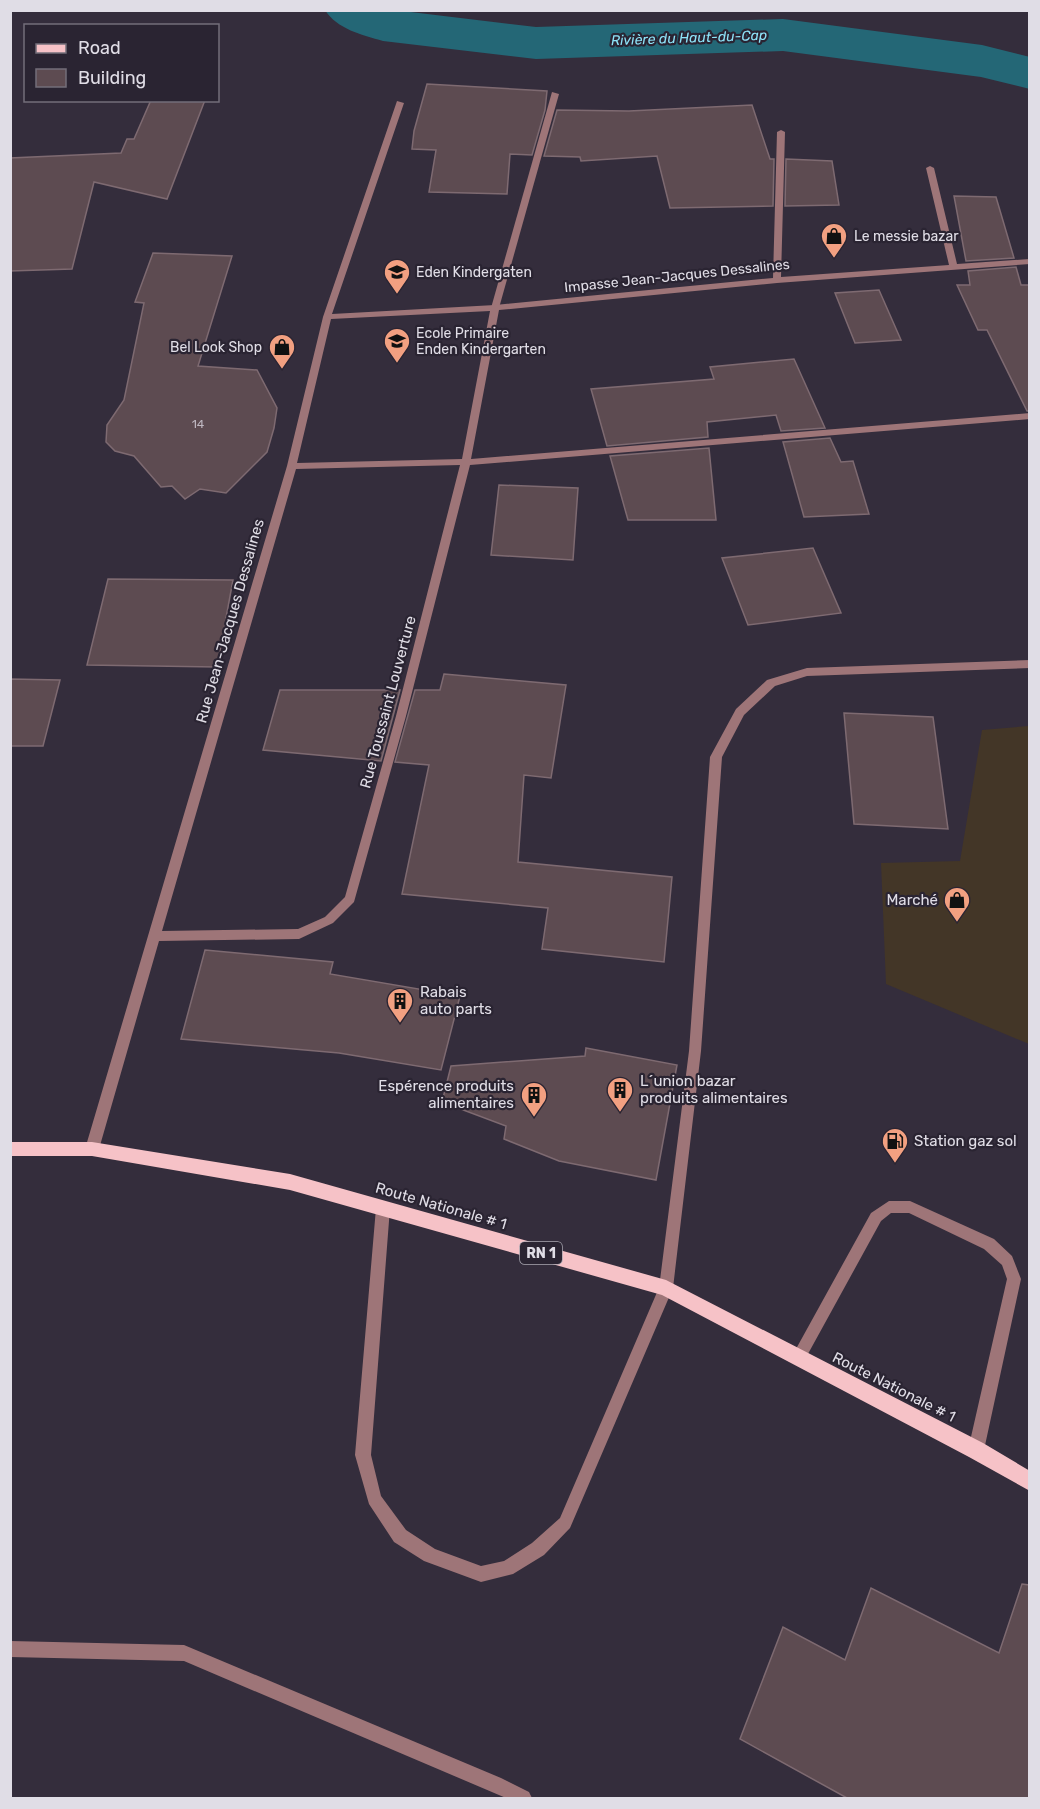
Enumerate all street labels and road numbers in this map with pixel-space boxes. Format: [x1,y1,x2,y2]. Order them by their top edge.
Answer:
street label: Impasse Jean-Jacques Dessalines [563,256,791,296]
street label: Rue Jean-Jacques Dessalines [192,516,268,725]
street label: Rue Toussaint Louverture [356,614,420,790]
street label: Route Nationale # 1 [373,1179,509,1233]
road number: RN 1 [520,1242,562,1264]
street label: Route Nationale # 1 [829,1348,959,1426]

